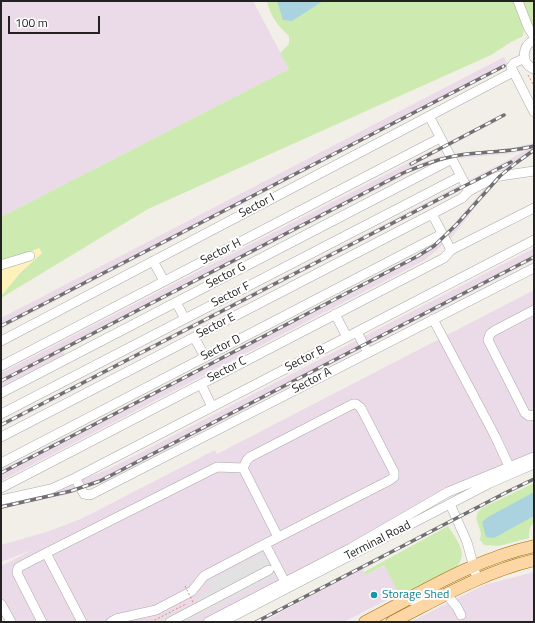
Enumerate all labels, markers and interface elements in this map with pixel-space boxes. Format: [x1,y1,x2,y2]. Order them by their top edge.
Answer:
scale bar [10,8,102,34]
text: 100 m [15,13,48,32]
street label: Sector I [237,191,277,221]
street label: Sector H [198,236,244,268]
street label: Sector G [204,260,248,292]
street label: Sector F [209,279,253,311]
street label: Sector E [194,310,238,342]
street label: Sector D [199,332,243,364]
street label: Sector B [283,343,327,375]
street label: Sector C [205,354,249,386]
street label: Sector A [290,365,334,397]
street label: Terminal Road [343,518,413,564]
place label: Storage Shed [382,588,449,602]
marker: Storage Shed [369,590,379,600]

